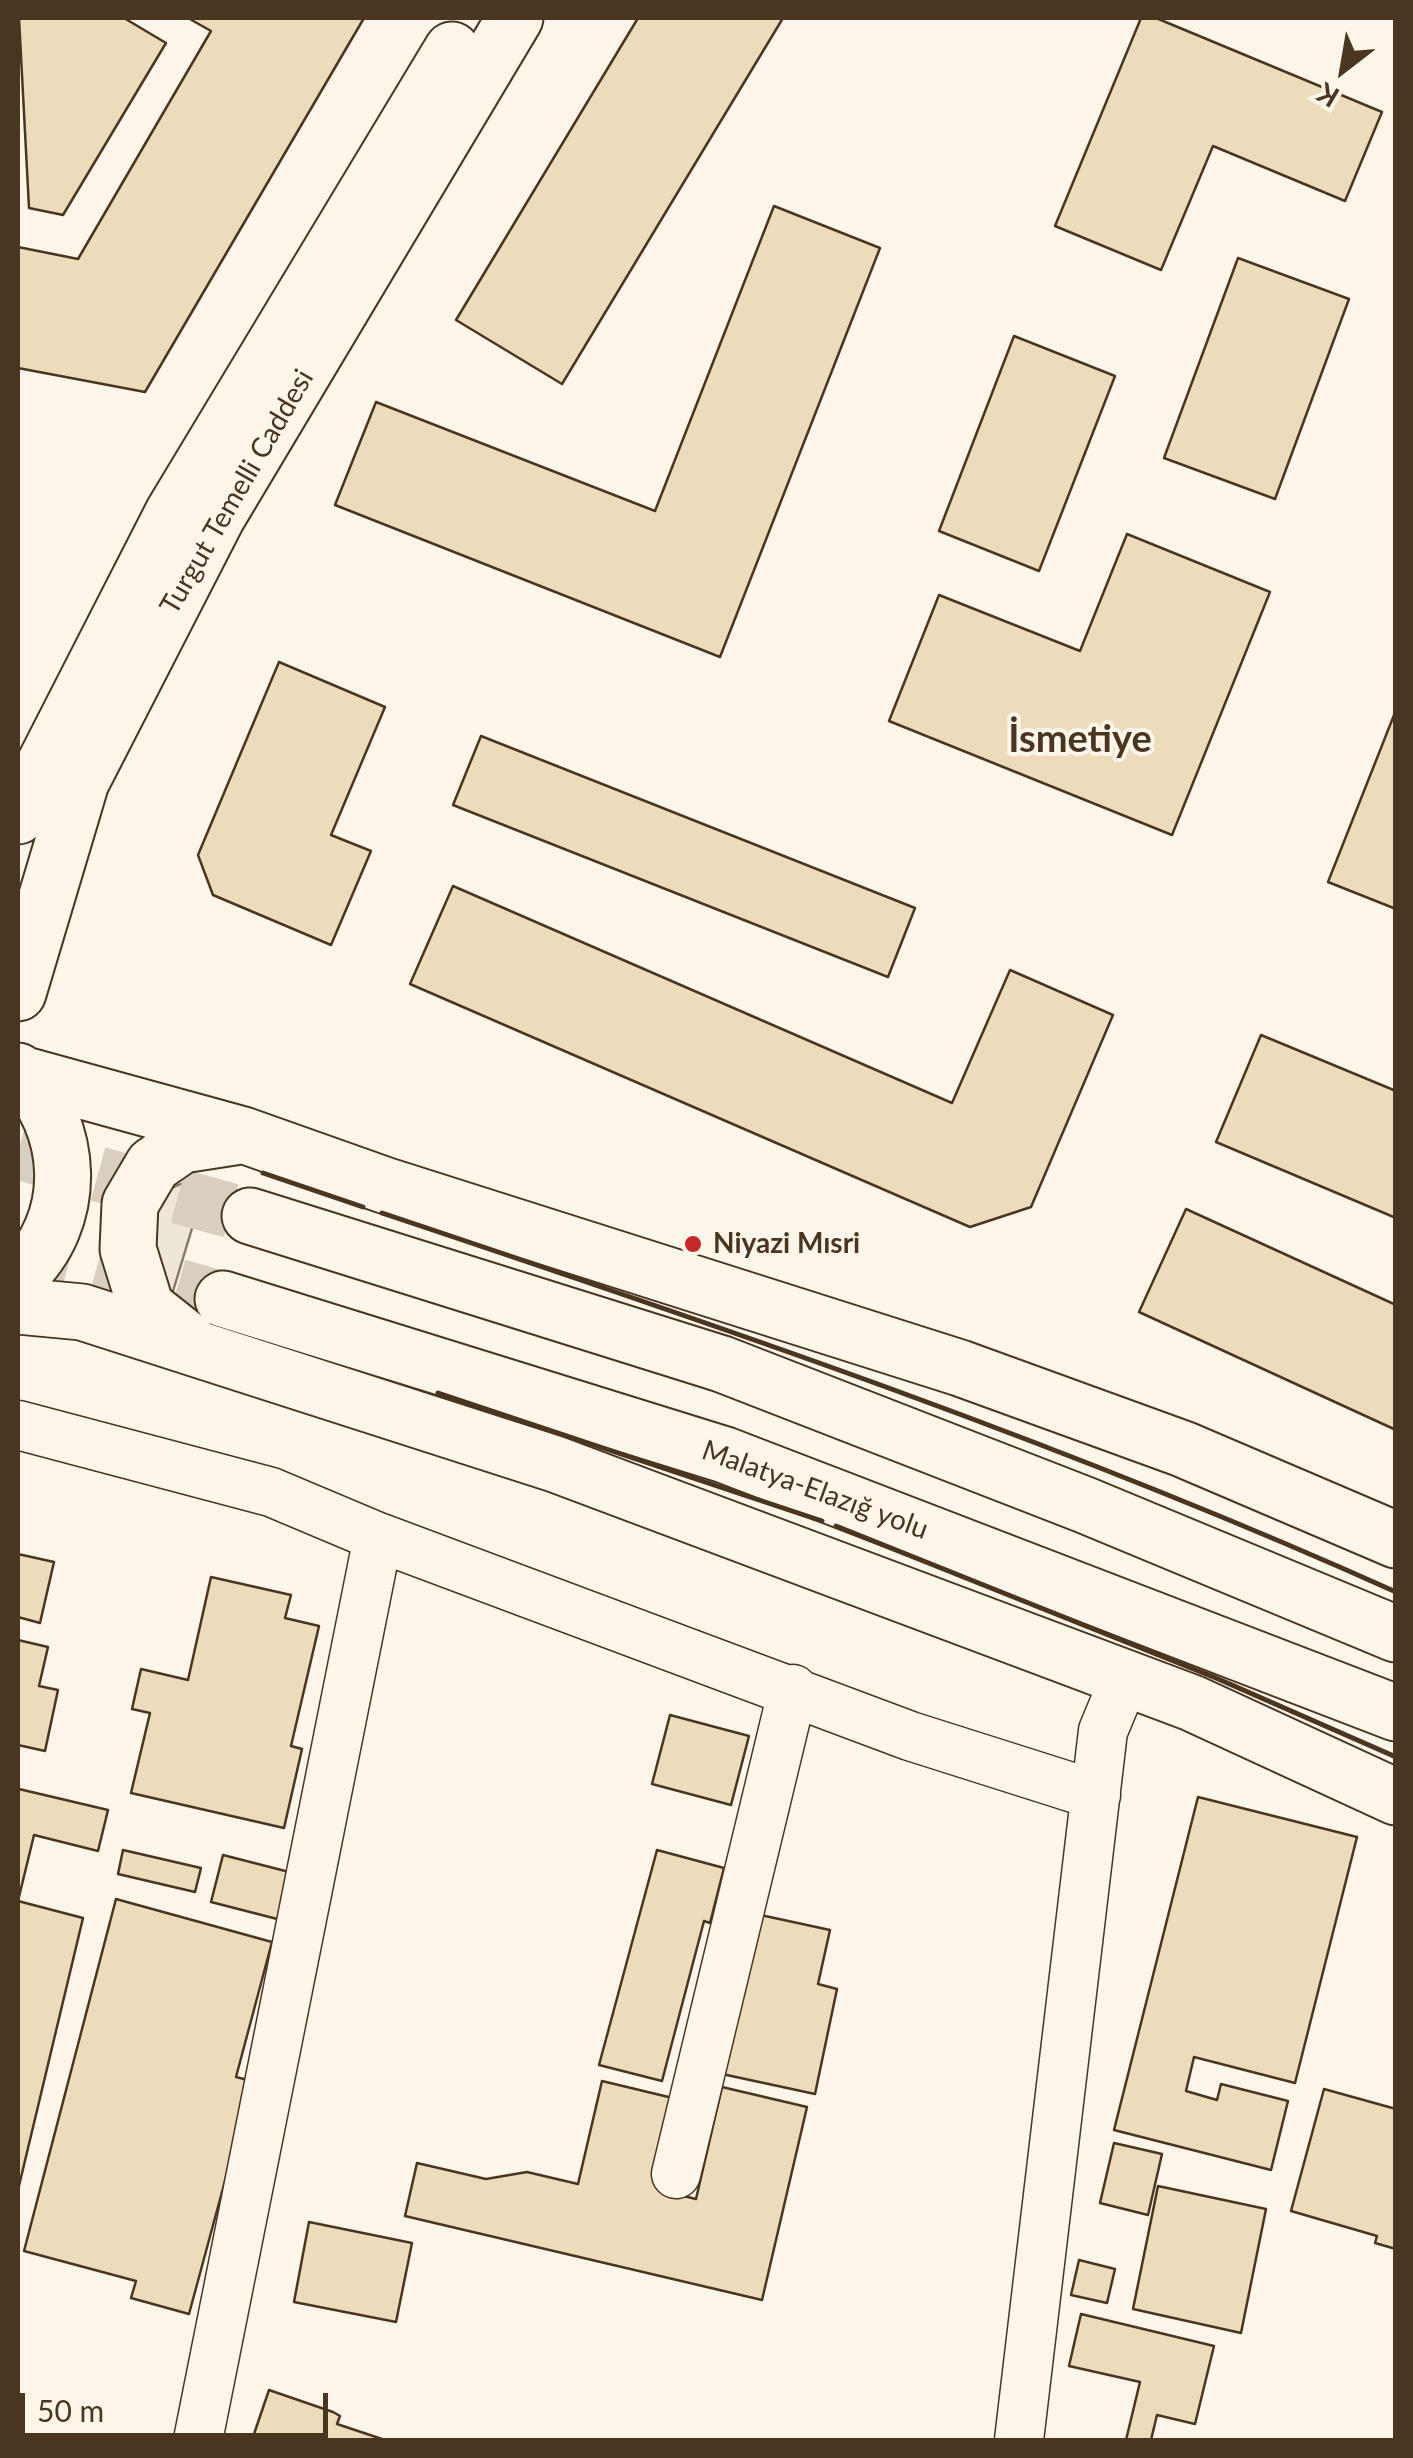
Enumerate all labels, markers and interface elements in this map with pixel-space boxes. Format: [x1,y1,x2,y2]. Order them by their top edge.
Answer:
north arrow [1293,20,1393,120]
text: K [1311,76,1345,115]
street label: Turgut Temelli Caddesi [153,364,321,620]
district label: İsmetiye [1008,717,1152,763]
place label: Niyazi Mısri [713,1227,860,1261]
marker: Niyazi Mısri [682,1233,704,1255]
street label: Malatya-Elazığ yolu [697,1433,933,1547]
scale bar [25,2373,332,2435]
text: 50 m [37,2392,104,2428]

